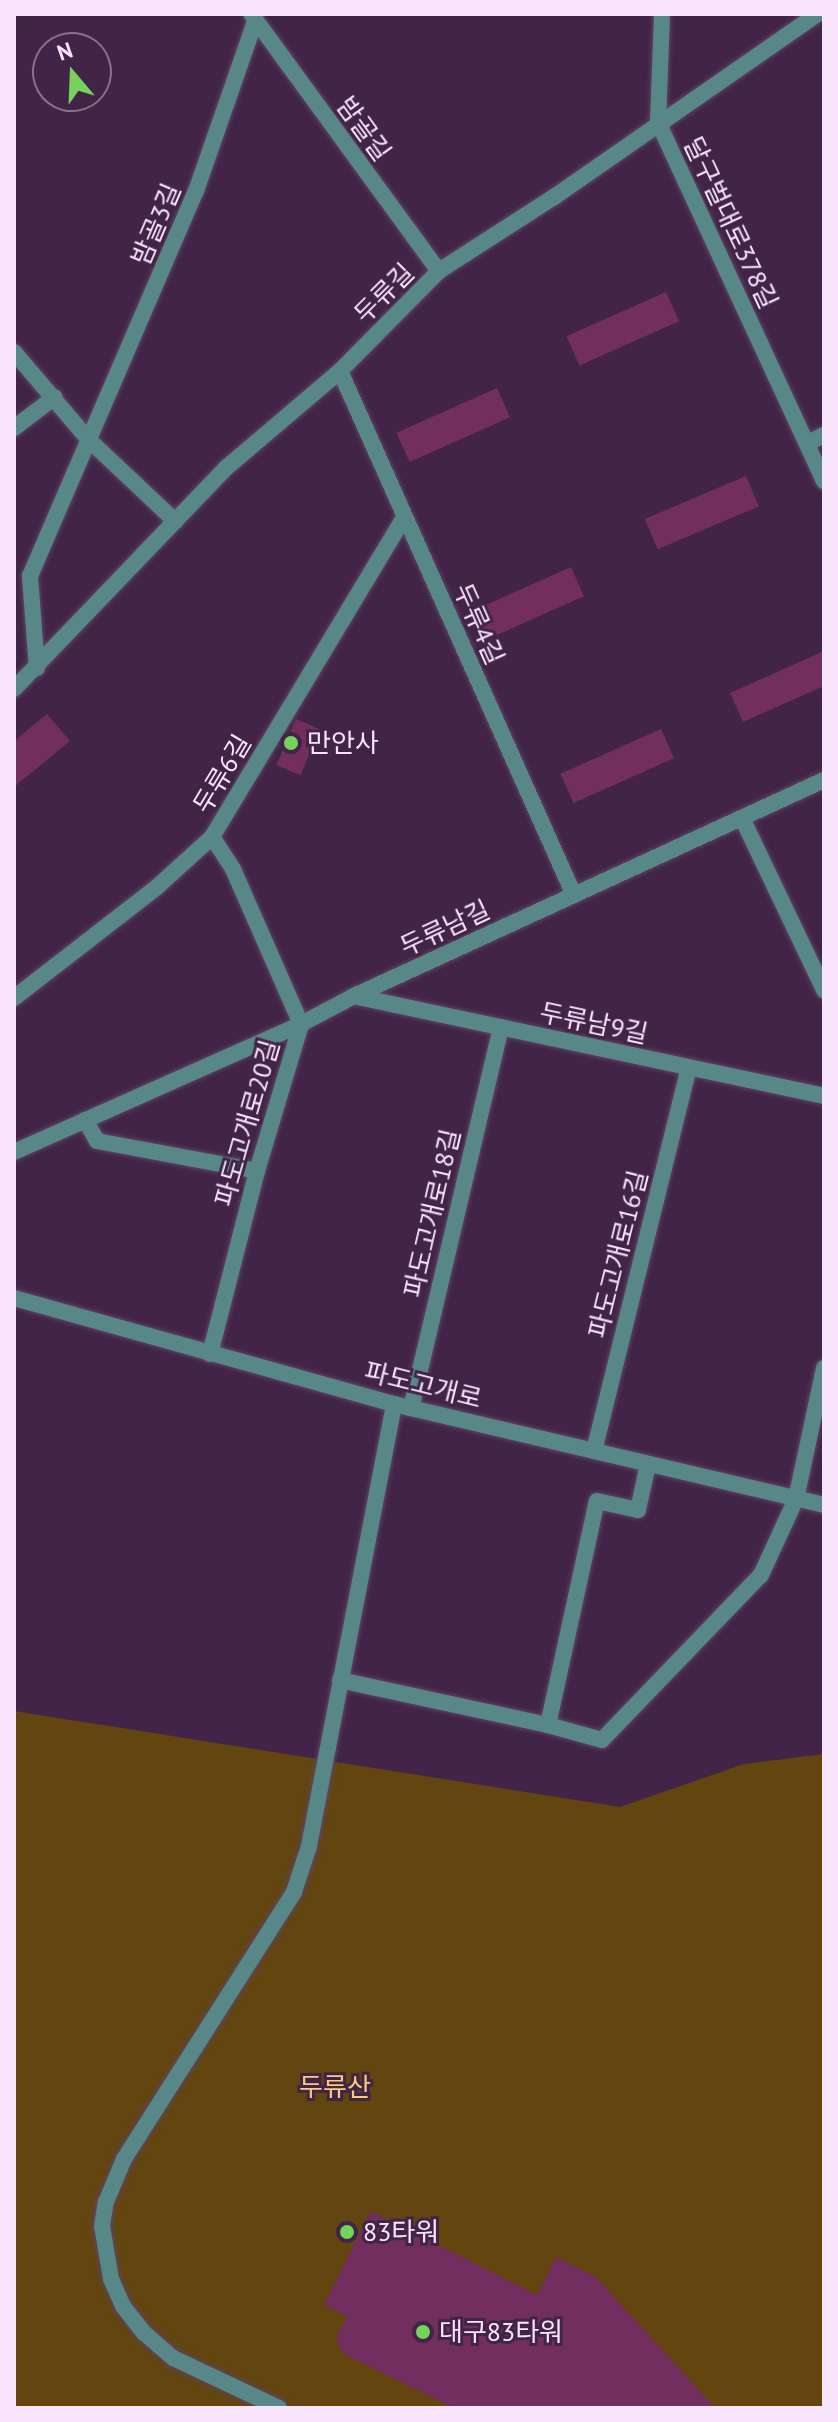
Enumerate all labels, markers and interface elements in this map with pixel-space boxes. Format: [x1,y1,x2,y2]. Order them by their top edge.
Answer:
north arrow [32,32,112,112]
text: N [53,36,76,67]
street label: 밤골길 [330,91,398,167]
street label: 달구벌대로378길 [678,132,784,314]
street label: 밤골3길 [125,178,187,270]
street label: 두류길 [348,257,420,329]
street label: 두류4길 [447,578,511,670]
place label: 만안사 [307,727,379,759]
street label: 두류6길 [186,729,258,819]
marker: 만안사 [282,734,300,752]
street label: 두류남길 [395,894,495,962]
street label: 두류남9길 [537,996,651,1050]
street label: 파도고개로20길 [208,1036,286,1210]
street label: 파도고개로18길 [397,1126,467,1300]
street label: 파도고개로16길 [582,1167,654,1341]
street label: 파도고개로 [361,1355,485,1415]
park label: 두류산 [299,2071,371,2103]
place label: 83타워 [363,2216,439,2248]
marker: 83타워 [338,2223,356,2241]
place label: 대구83타워 [439,2316,563,2348]
marker: 대구83타워 [414,2323,432,2341]

